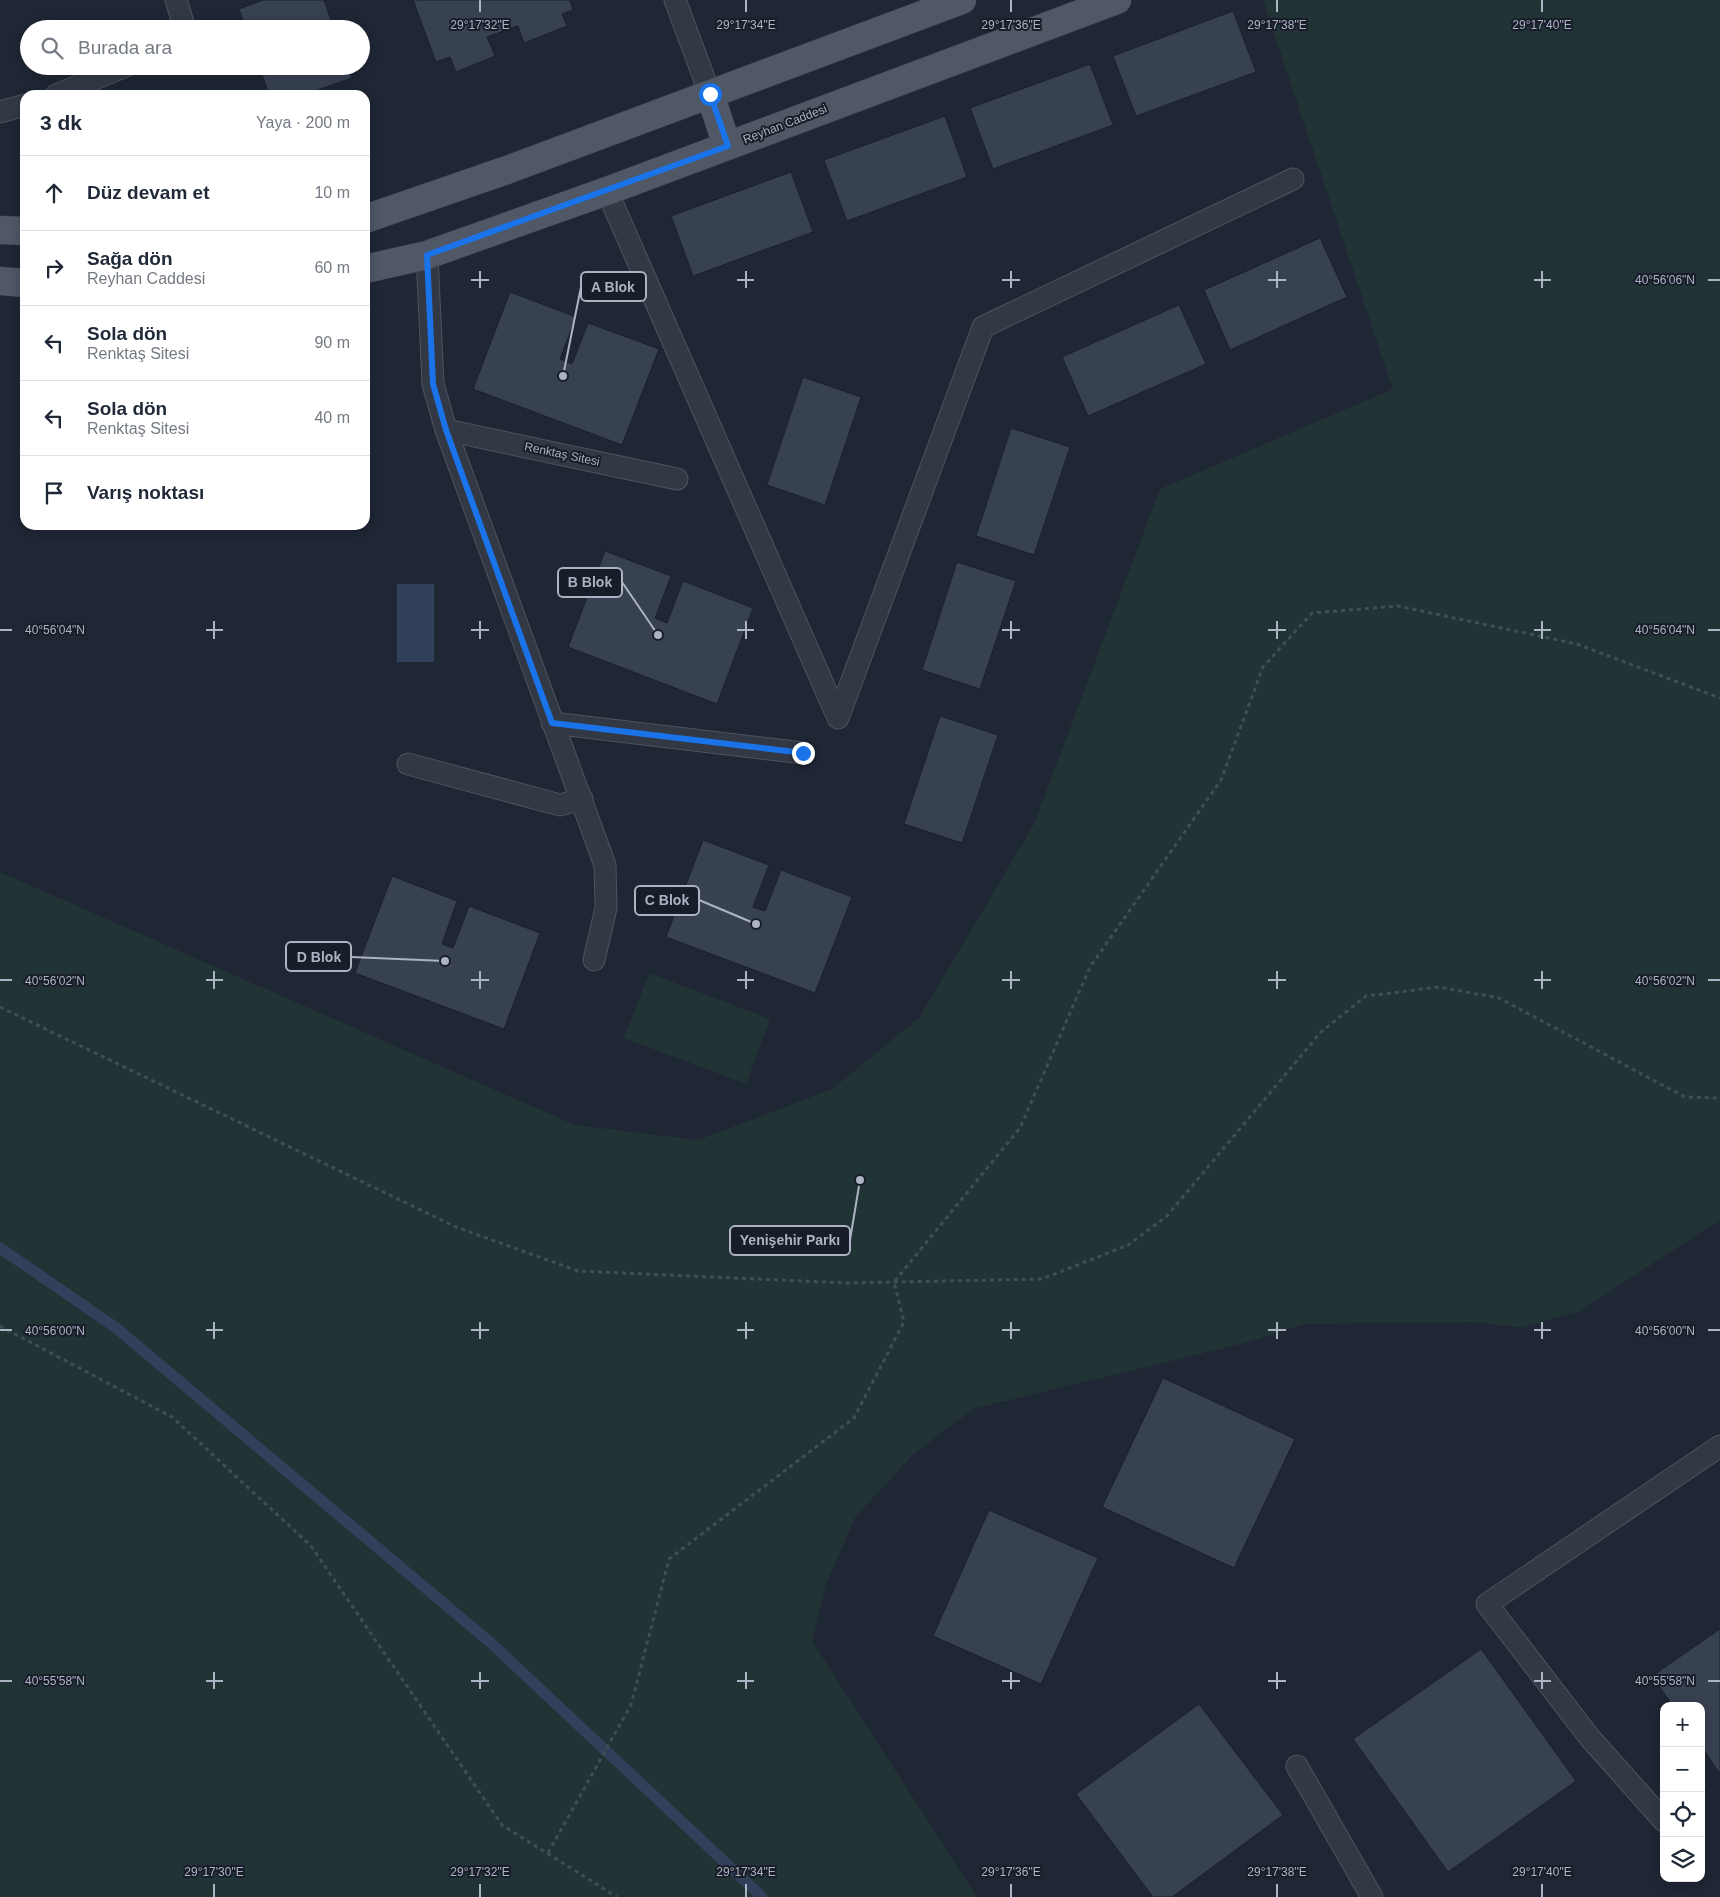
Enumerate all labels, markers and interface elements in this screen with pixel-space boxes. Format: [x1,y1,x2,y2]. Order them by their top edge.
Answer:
text: 29°17'32"E [450,18,510,32]
text: 29°17'34"E [716,18,776,32]
text: 29°17'36"E [981,18,1041,32]
text: 29°17'38"E [1247,18,1307,32]
text: 29°17'40"E [1512,18,1572,32]
search box [20,20,370,75]
icon: search [38,34,66,62]
text: Burada ara [78,37,172,58]
route start [699,83,722,106]
street label: Reyhan Caddesi [741,102,829,146]
text: 3 dk [40,111,82,134]
text: Yaya · 200 m [256,114,350,131]
icon: ahead [40,179,68,207]
text: Düz devam et [87,182,209,203]
text: 10 m [314,184,350,201]
text: Sağa dön [87,248,173,269]
icon: right [40,254,68,282]
text: 60 m [314,259,350,276]
text: Reyhan Caddesi [87,270,205,287]
callout: A Blok [581,272,646,301]
text: 40°56'06"N [1635,273,1695,287]
text: A Blok [591,279,635,295]
text: Sola dön [87,323,167,344]
icon: left [40,329,68,357]
text: 90 m [314,334,350,351]
text: Renktaş Sitesi [87,345,189,362]
text: Sola dön [87,398,167,419]
icon: left [40,404,68,432]
text: 40 m [314,409,350,426]
text: Renktaş Sitesi [87,420,189,437]
street label: Renktaş Sitesi [523,439,601,469]
icon: arrive [40,479,68,507]
text: Varış noktası [87,482,204,503]
callout: B Blok [558,568,622,597]
text: B Blok [568,574,612,590]
text: 40°56'04"N [25,623,85,637]
text: 40°56'04"N [1635,623,1695,637]
route end [792,742,815,765]
callout: C Blok [635,886,699,915]
text: C Blok [645,892,689,908]
callout: D Blok [286,942,351,971]
text: D Blok [297,949,341,965]
text: 40°56'02"N [25,974,85,988]
text: 40°56'02"N [1635,974,1695,988]
callout: Yenişehir Parkı [730,1226,850,1255]
text: Yenişehir Parkı [740,1232,840,1248]
text: 40°56'00"N [25,1324,85,1338]
text: 40°56'00"N [1635,1324,1695,1338]
text: 40°55'58"N [25,1674,85,1688]
text: 40°55'58"N [1635,1674,1695,1688]
map controls [1660,1702,1705,1882]
button: + [1660,1702,1705,1747]
button: − [1660,1747,1705,1792]
button: locate [1660,1792,1705,1837]
button: layers [1660,1837,1705,1882]
text: 29°17'30"E [184,1865,244,1879]
text: 29°17'32"E [450,1865,510,1879]
text: 29°17'34"E [716,1865,776,1879]
text: 29°17'36"E [981,1865,1041,1879]
text: 29°17'38"E [1247,1865,1307,1879]
text: 29°17'40"E [1512,1865,1572,1879]

